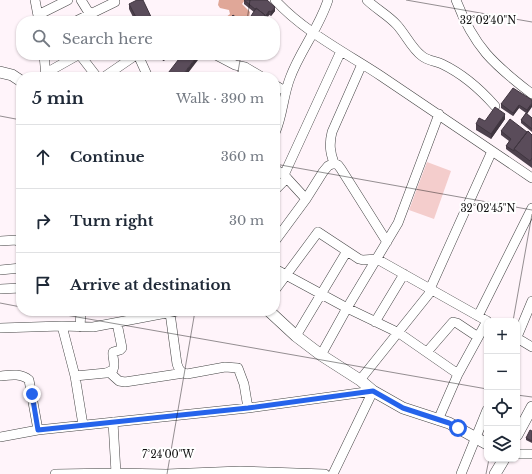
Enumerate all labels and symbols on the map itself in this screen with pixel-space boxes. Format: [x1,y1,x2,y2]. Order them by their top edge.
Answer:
text: 32°02'40"N [460,14,516,27]
text: 32°02'45"N [460,202,516,215]
route end [23,385,41,403]
route start [449,419,467,437]
text: 7°24'00"W [142,448,194,461]

